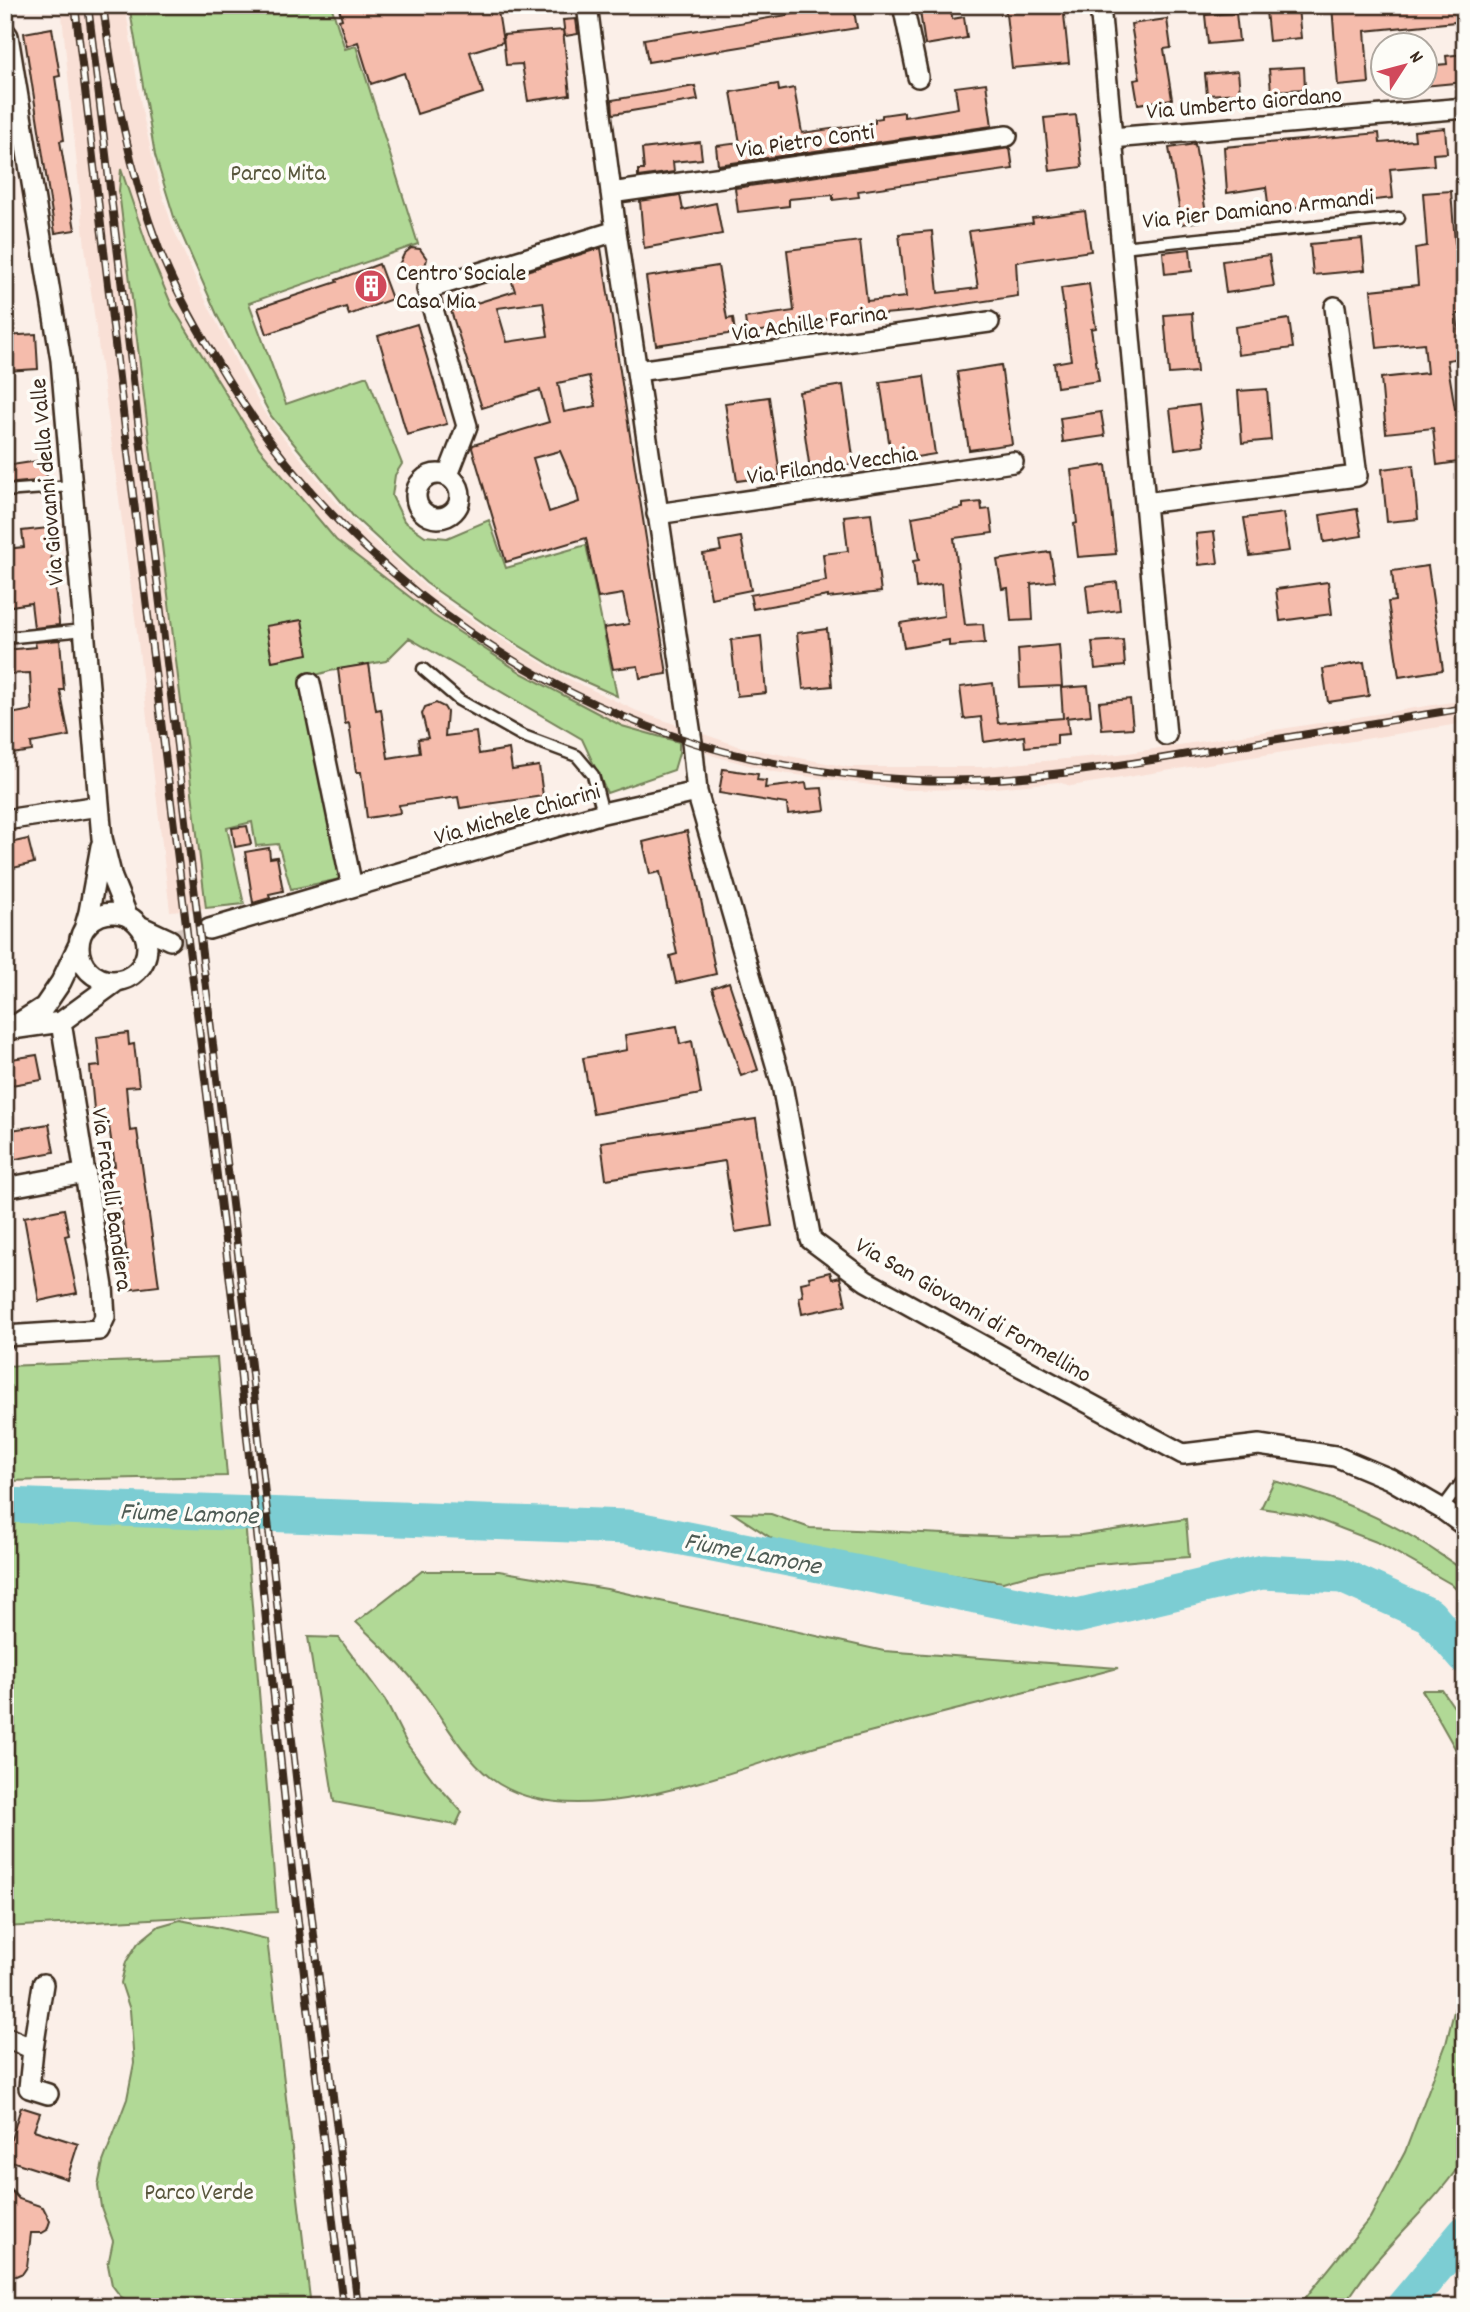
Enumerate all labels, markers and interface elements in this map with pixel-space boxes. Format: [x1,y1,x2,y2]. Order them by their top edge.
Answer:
north arrow [1368,32,1438,102]
text: N [1401,46,1429,70]
street label: Via Umberto Giordano [1145,80,1343,130]
street label: Via Pietro Conti [734,116,877,170]
park label: Parco Mita [230,158,326,192]
street label: Via Pier Damiano Armandi [1141,182,1376,240]
place label: Centro Sociale Casa Mia [396,258,526,320]
building icon: Centro Sociale Casa Mia [352,267,390,305]
street label: Via Achille Farina [730,297,890,353]
street label: Via Giovanni della Valle [23,377,75,587]
street label: Via Filanda Vecchia [745,438,921,496]
street label: Via Michele Chiarini [431,776,605,856]
street label: Via Fratelli Bandiera [80,1106,140,1294]
street label: Via San Giovanni di Formellino [848,1230,1097,1393]
water label: Fiume Lamone [119,1495,260,1536]
water label: Fiume Lamone [681,1524,825,1587]
park label: Parco Verde [144,2177,254,2211]

